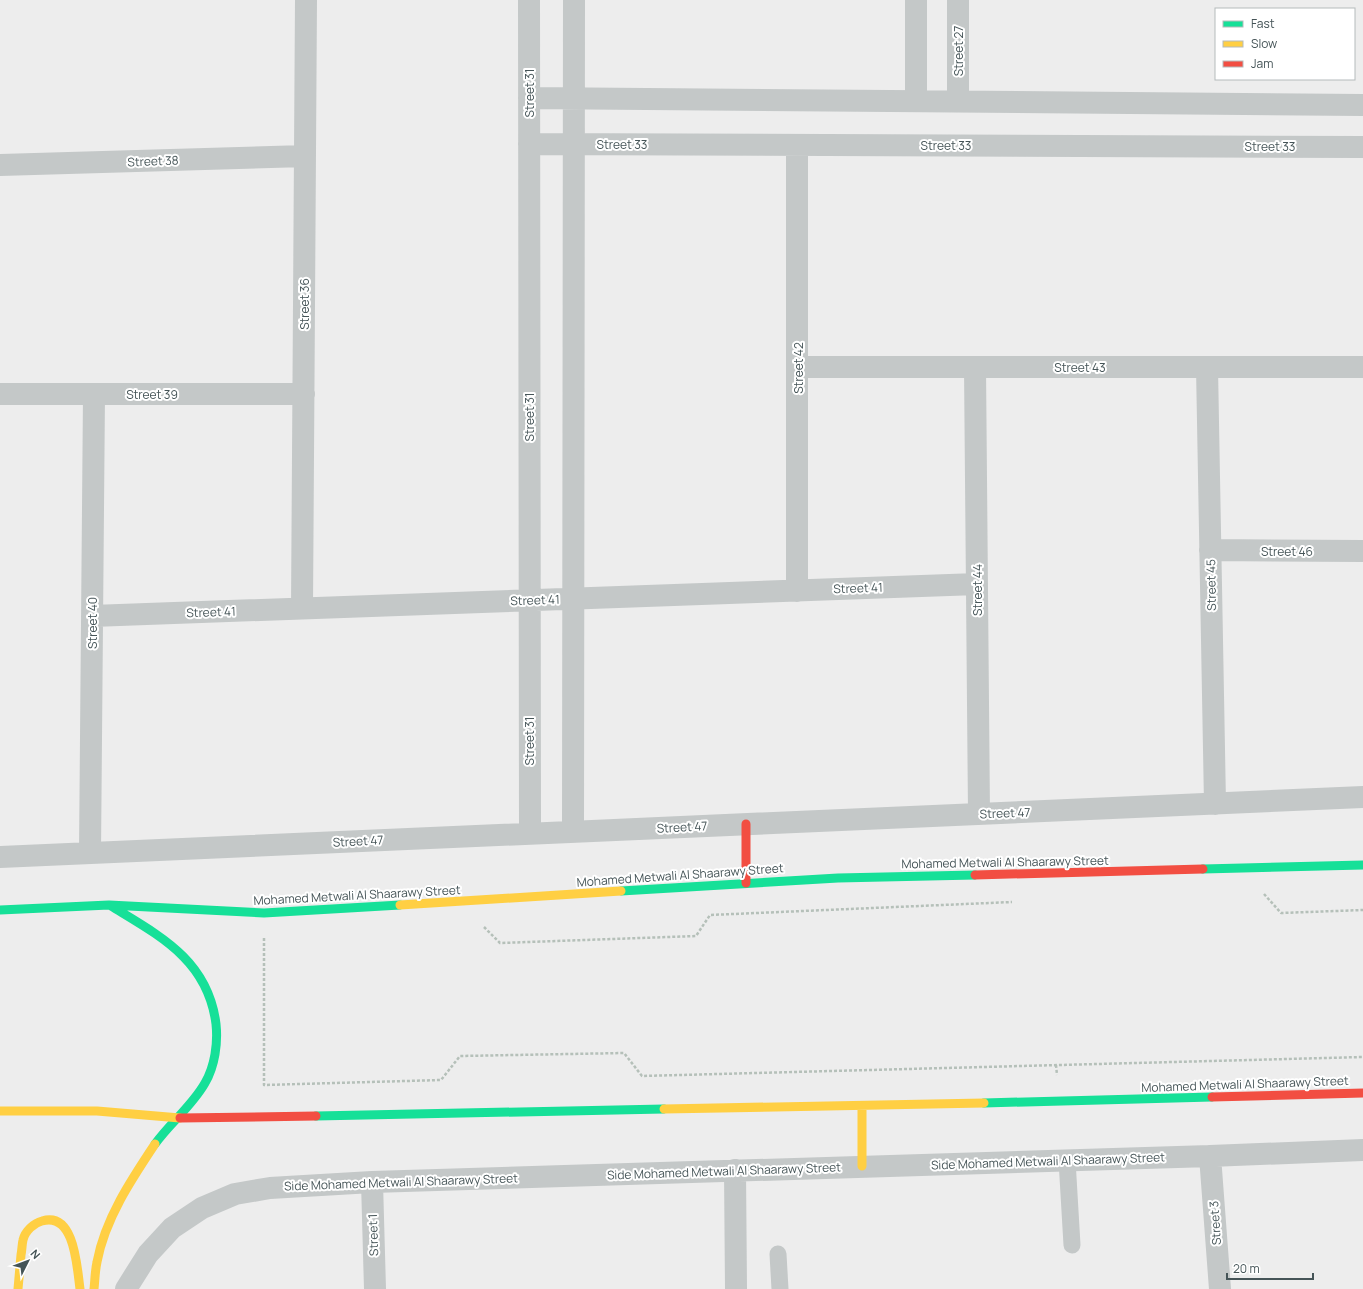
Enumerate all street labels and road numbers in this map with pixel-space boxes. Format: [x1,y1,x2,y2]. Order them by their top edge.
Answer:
street label: Street 27 [950,26,967,76]
street label: Street 31 [521,69,538,117]
street label: Street 33 [597,136,647,153]
street label: Street 33 [921,137,971,154]
street label: Street 33 [1245,138,1295,155]
street label: Street 38 [127,152,179,170]
street label: Street 36 [296,278,313,330]
street label: Street 42 [790,342,807,394]
street label: Street 43 [1054,359,1106,376]
street label: Street 39 [126,386,178,403]
street label: Street 31 [521,393,538,441]
street label: Street 46 [1261,543,1313,560]
street label: Street 45 [1202,559,1220,611]
street label: Street 44 [969,564,986,616]
street label: Street 41 [833,579,883,597]
street label: Street 41 [510,591,560,609]
street label: Street 40 [84,597,101,649]
street label: Street 41 [186,603,236,621]
street label: Street 31 [521,717,538,765]
street label: Street 47 [979,804,1031,822]
street label: Street 47 [656,817,708,837]
street label: Street 47 [332,831,384,851]
street label: Mohamed Metwali Al Shaarawy Street [901,852,1109,872]
street label: Mohamed Metwali Al Shaarawy Street [576,859,784,891]
street label: Mohamed Metwali Al Shaarawy Street [253,881,461,909]
street label: Mohamed Metwali Al Shaarawy Street [1141,1072,1349,1096]
street label: Side Mohamed Metwali Al Shaarawy Street [931,1148,1165,1174]
street label: Side Mohamed Metwali Al Shaarawy Street [607,1158,841,1184]
street label: Side Mohamed Metwali Al Shaarawy Street [284,1169,518,1195]
street label: Street 3 [1205,1200,1225,1246]
street label: Street 1 [364,1214,382,1256]

